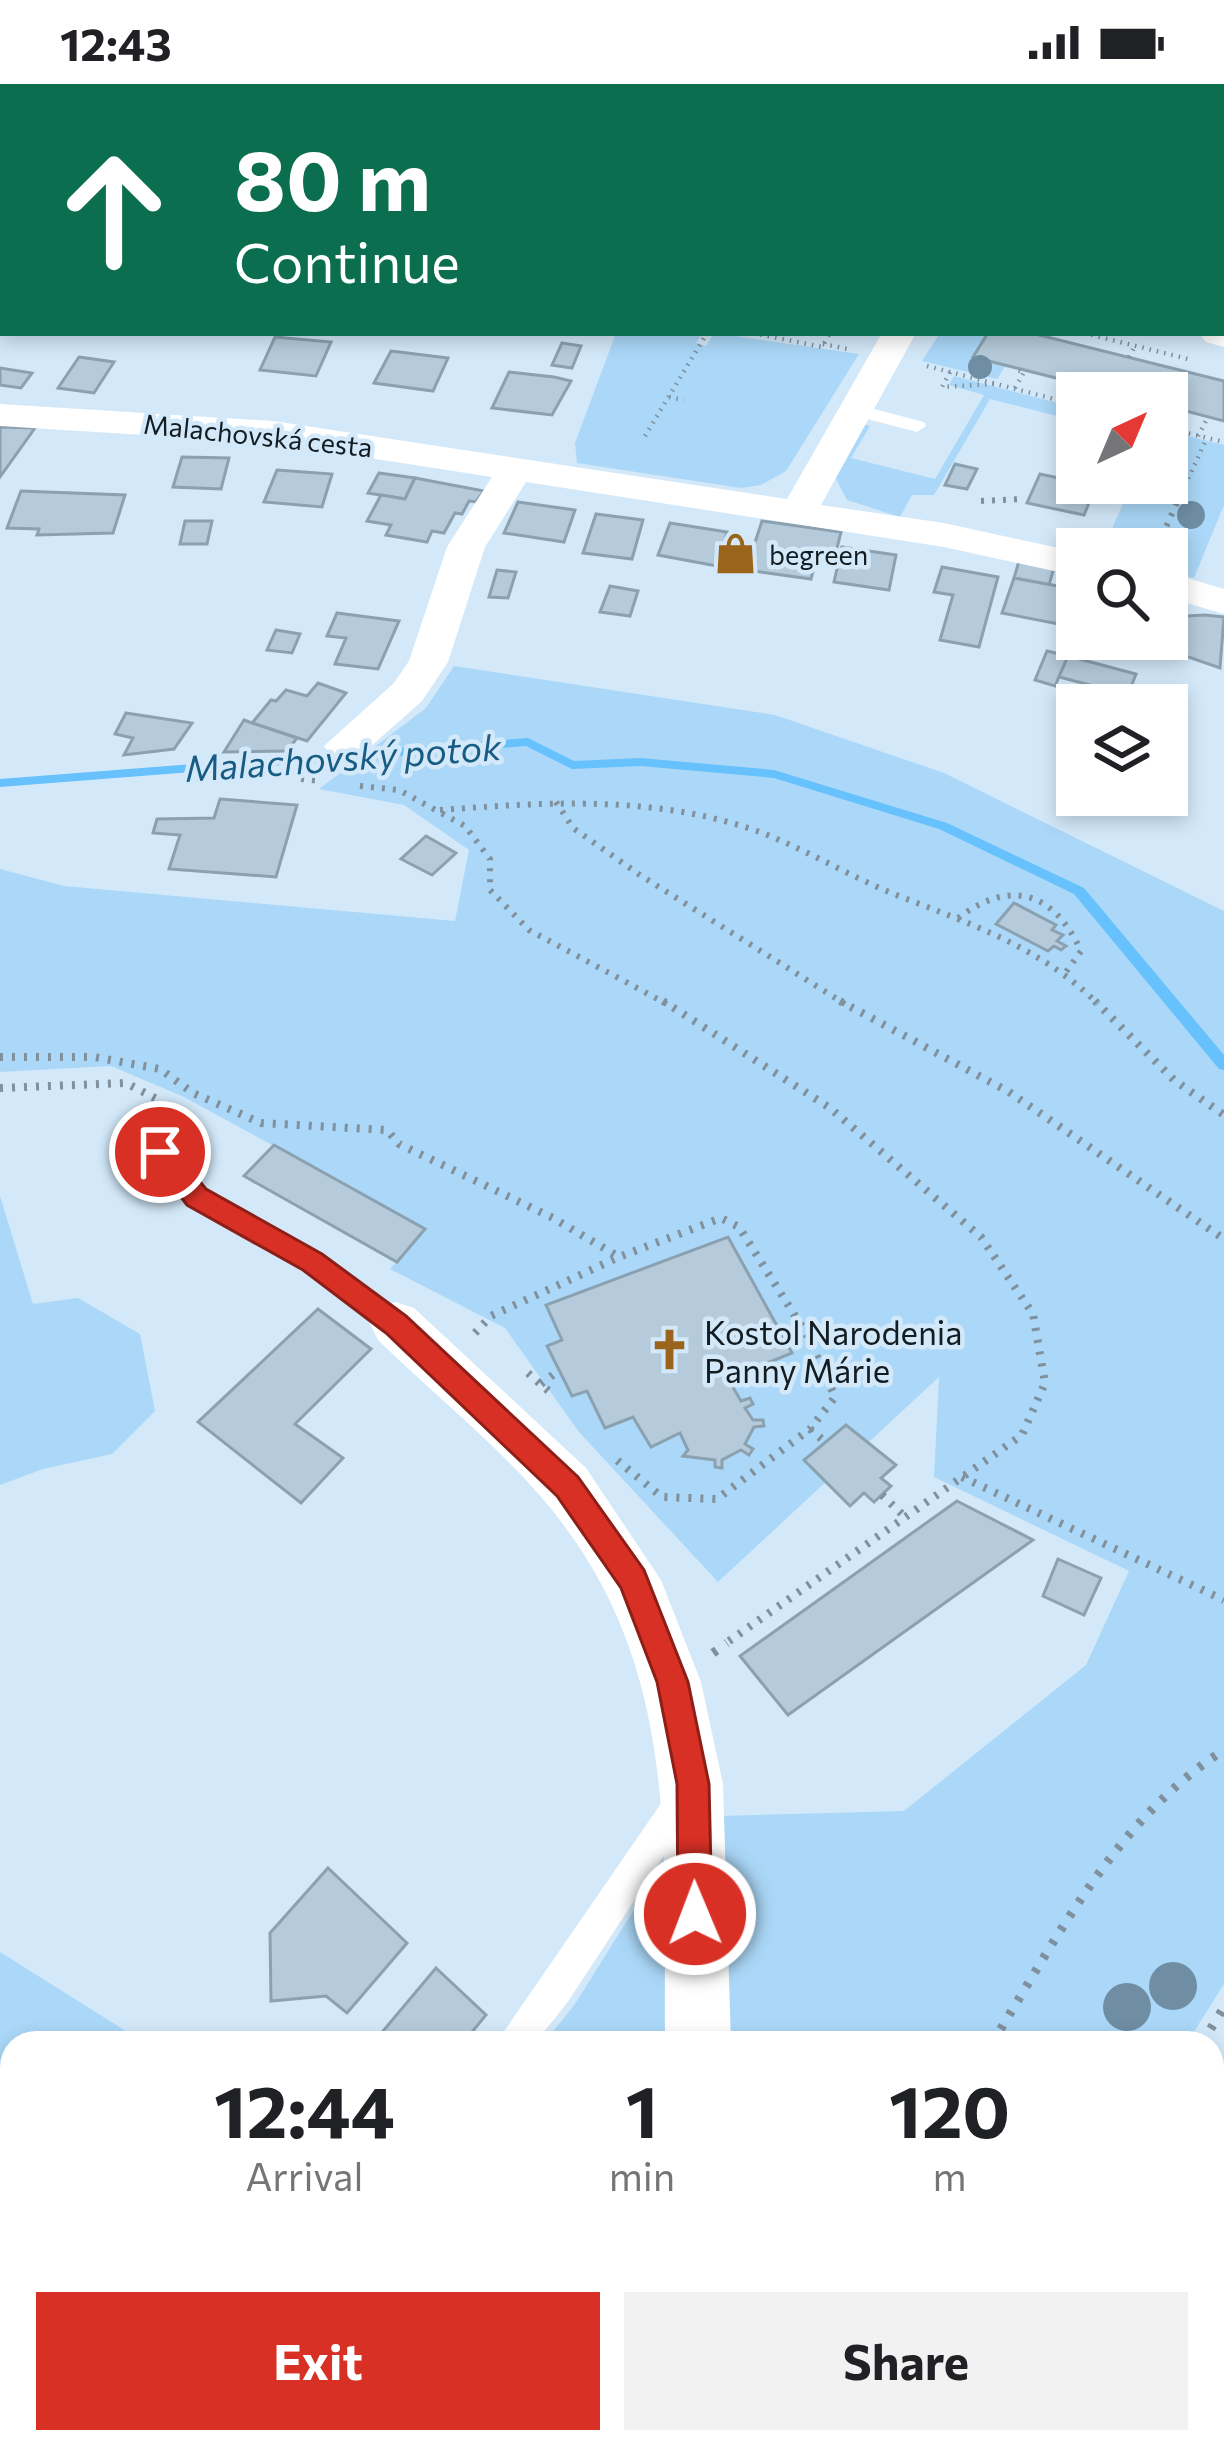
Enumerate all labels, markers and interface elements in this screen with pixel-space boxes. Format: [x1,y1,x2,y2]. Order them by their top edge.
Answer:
text: 12:43 [60,15,172,70]
text: 80 m [234,126,431,228]
icon: ahead [36,132,192,288]
text: Continue [234,228,460,294]
north arrow [1056,372,1188,504]
map controls [1056,372,1188,816]
street label: Malachovská cesta [142,407,374,463]
button: search [1056,528,1188,660]
shop icon: begreen [712,531,758,577]
place label: begreen [769,538,868,571]
button: layers [1056,684,1188,816]
water label: Malachovský potok [183,723,504,789]
pin [109,1101,211,1203]
icon: arrive [127,1119,193,1185]
place label: Kostol Narodenia Panny Márie [704,1311,963,1390]
church icon: Kostol Narodenia Panny Márie [647,1327,693,1373]
position arrow [632,1851,758,1977]
text: 12:44 [214,2065,395,2153]
text: 1 [626,2065,658,2153]
text: 120 [889,2065,1010,2153]
text: Arrival [245,2151,363,2199]
text: min [609,2151,675,2199]
text: m [933,2151,967,2199]
button: Exit [36,2292,600,2430]
button: Share [624,2292,1188,2430]

